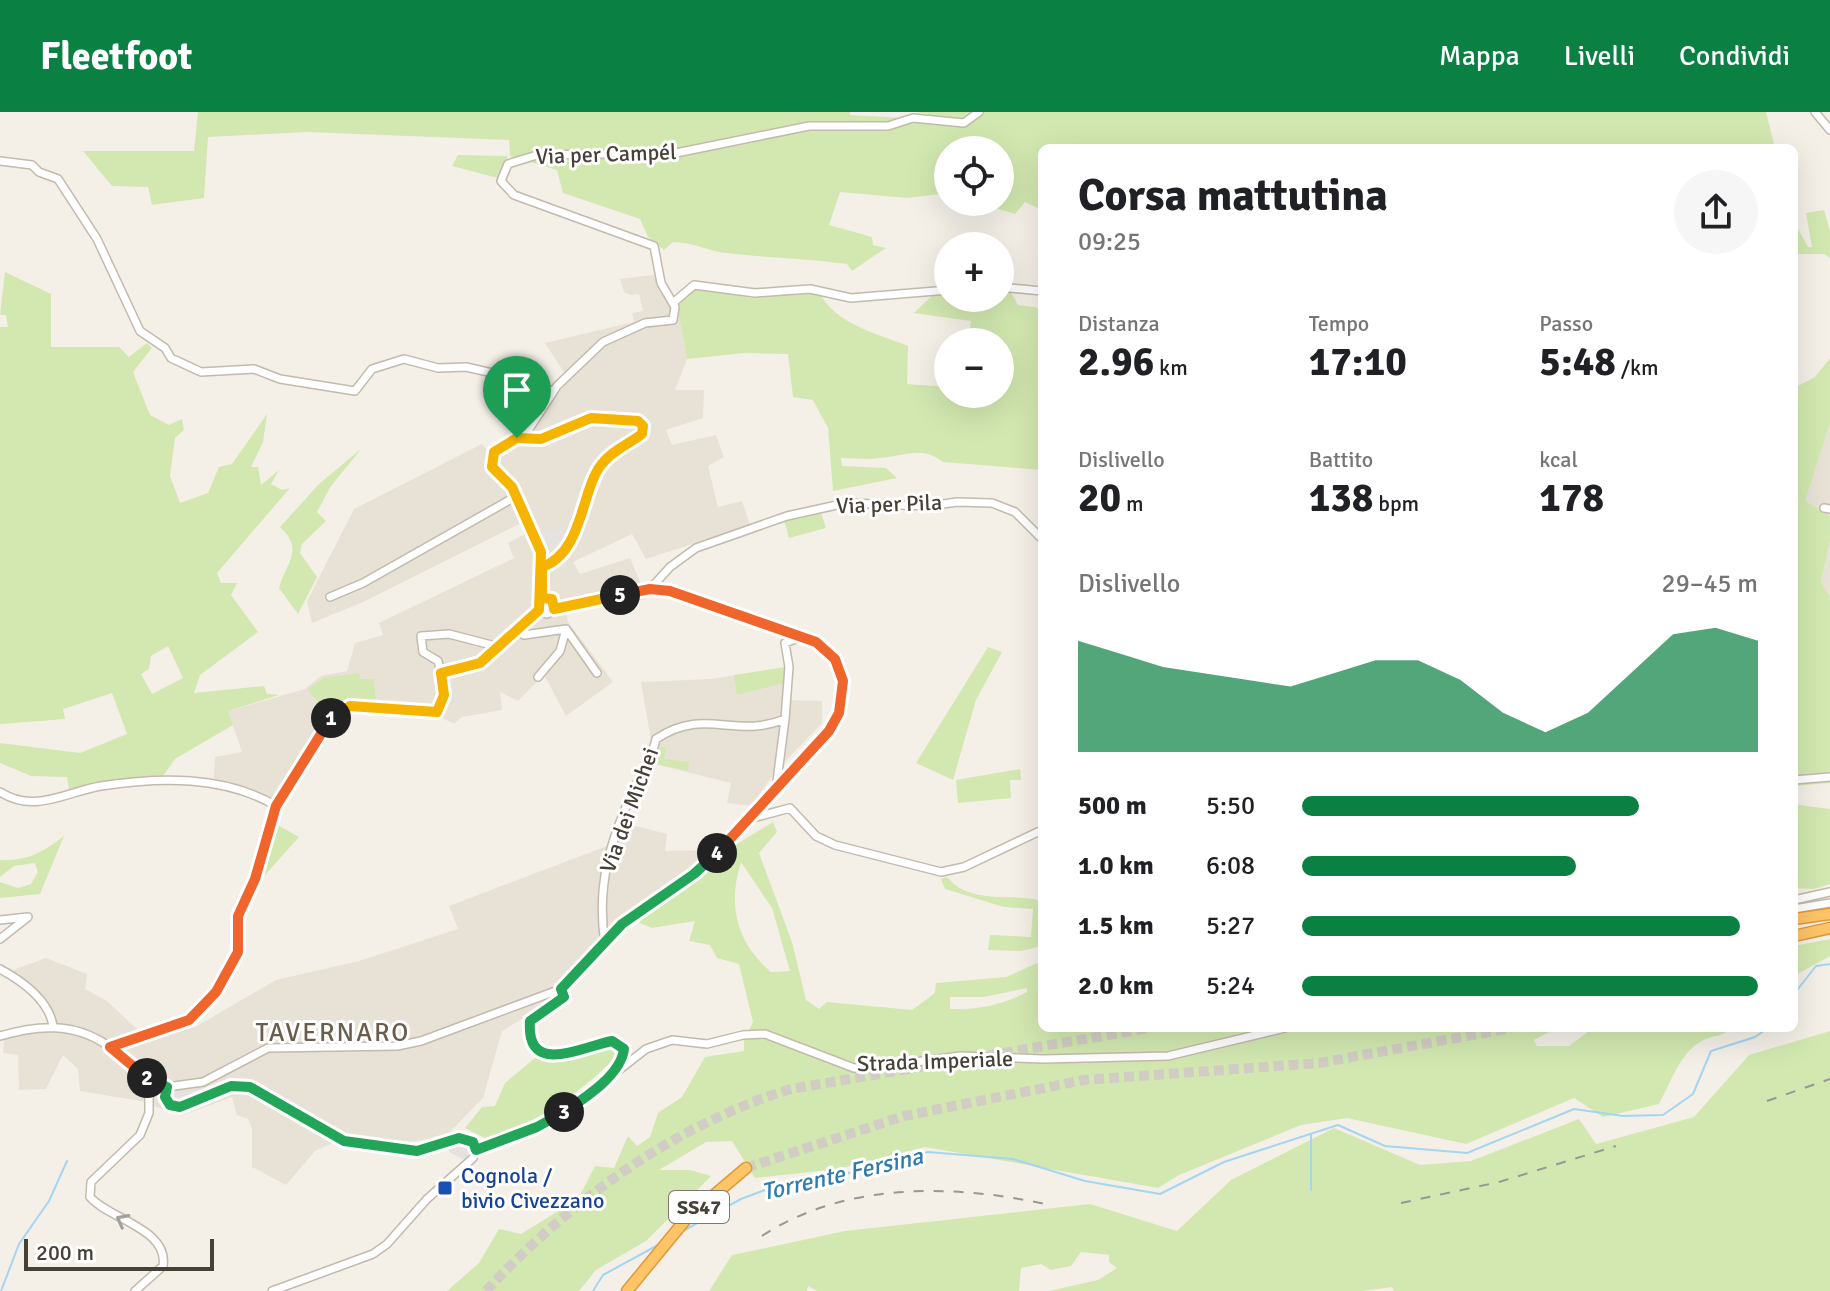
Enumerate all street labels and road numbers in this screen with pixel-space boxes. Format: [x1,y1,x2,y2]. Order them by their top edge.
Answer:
street label: Via per Campél [535,138,677,170]
street label: Via per Pila [835,489,943,519]
street label: Via dei Michei [594,744,664,876]
street label: Strada Imperiale [857,1045,1013,1077]
road number: SS47 [669,1191,729,1223]

